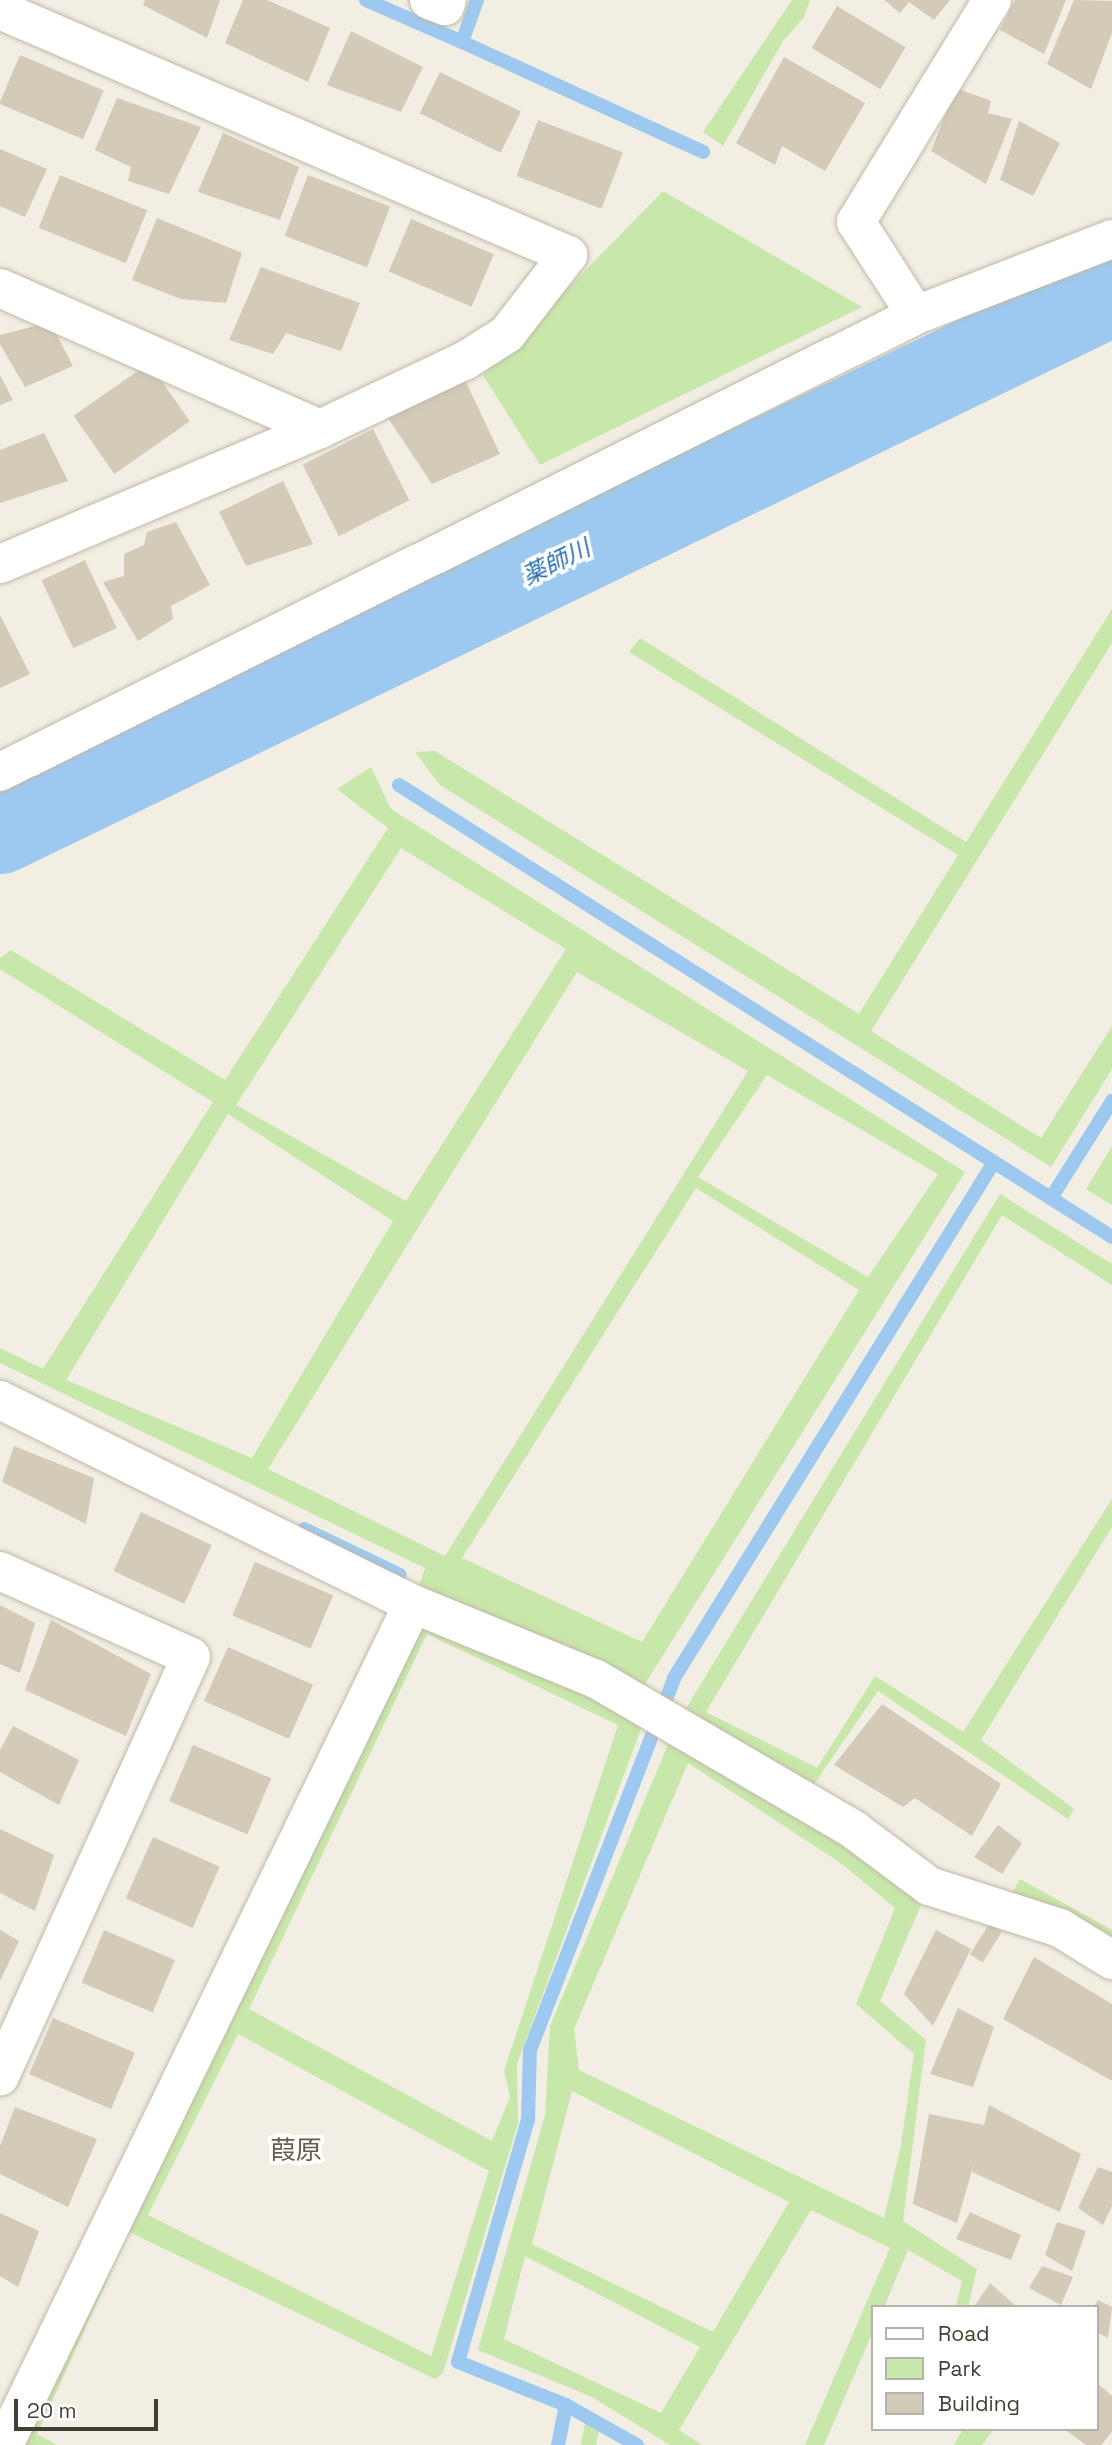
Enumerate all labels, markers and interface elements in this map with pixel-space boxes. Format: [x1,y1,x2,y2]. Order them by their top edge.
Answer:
water label: 薬師川 [517,533,595,591]
district label: 葭原 [270,2135,322,2167]
legend [870,2305,1098,2431]
text: Road [938,2320,990,2347]
text: Park [938,2355,982,2382]
scale bar [18,2386,161,2430]
text: Building [938,2390,1020,2417]
text: 20 m [27,2397,77,2424]

